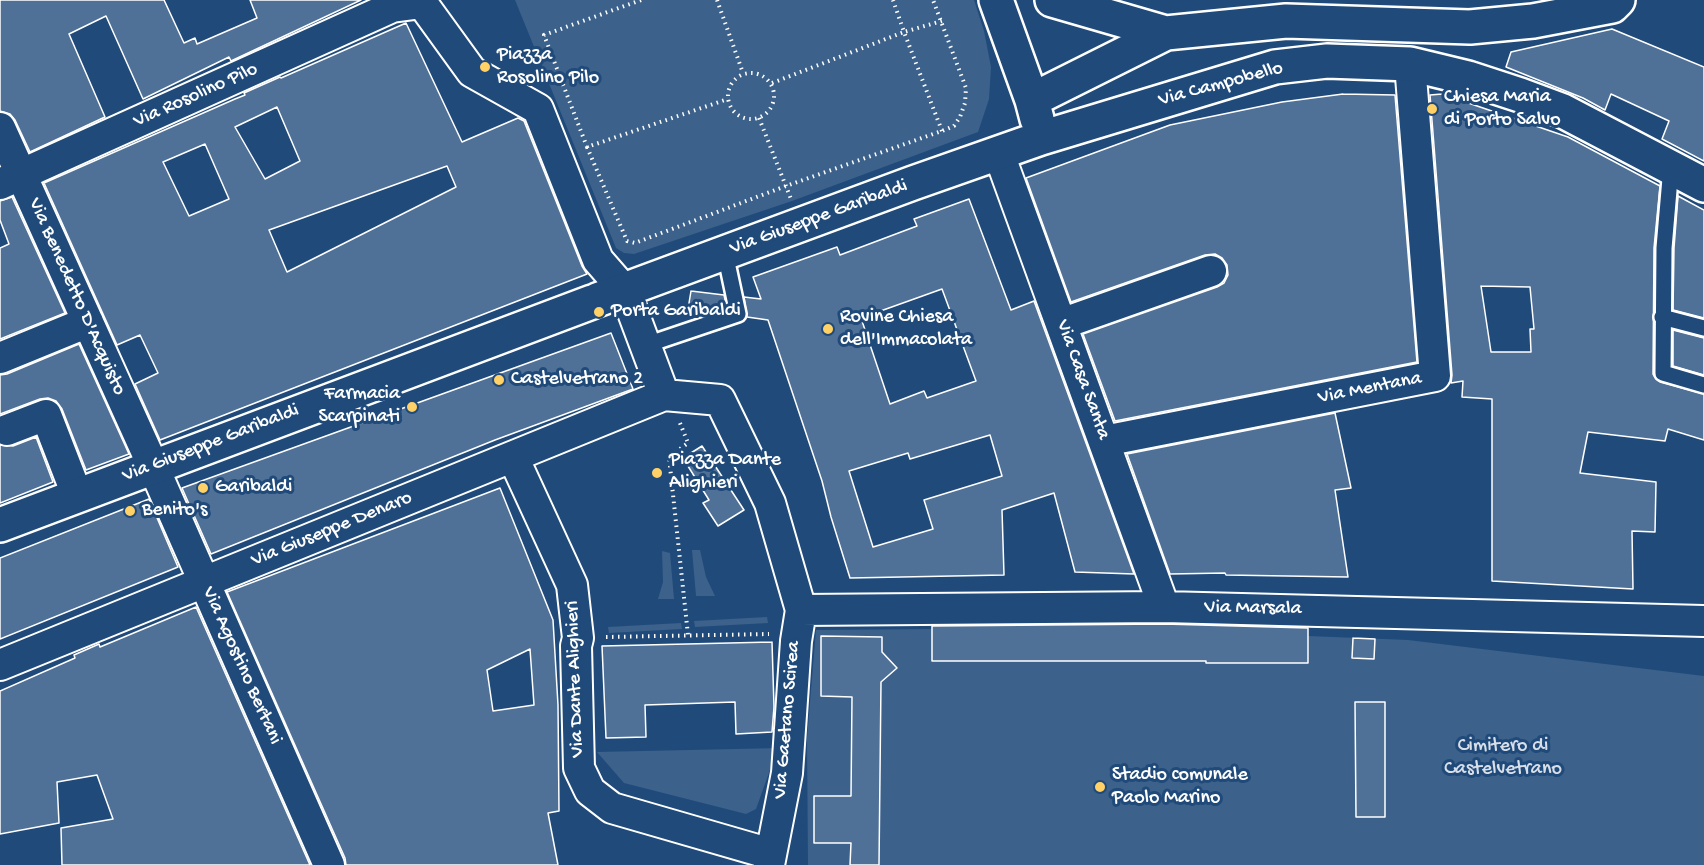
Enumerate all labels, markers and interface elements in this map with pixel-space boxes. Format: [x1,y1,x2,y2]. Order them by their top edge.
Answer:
place label: Piazza Rosolino Pilo [497,44,599,91]
street label: Via Campobello [1156,57,1286,113]
street label: Via Rosolino Pilo [130,58,262,134]
marker: Piazza Rosolino Pilo [478,60,492,74]
place label: Chiesa Maria di Porto Salvo [1444,86,1561,133]
marker: Chiesa Maria di Porto Salvo [1425,102,1439,116]
street label: Via Giuseppe Garibaldi [727,175,911,261]
street label: Via Benedetto D'Acquisto [22,195,130,399]
place label: Porta Garibaldi [611,300,741,324]
marker: Porta Garibaldi [592,305,606,319]
place label: Rovine Chiesa dell'Immacolata [840,306,972,353]
street label: Via Casa Santa [1049,317,1115,443]
marker: Rovine Chiesa dell'Immacolata [821,322,835,336]
street label: Via Mentana [1316,367,1424,411]
place label: Castelvetrano 2 [511,368,643,392]
marker: Castelvetrano 2 [492,373,506,387]
place label: Farmacia Scarpinati [318,383,400,430]
street label: Via Giuseppe Garibaldi [119,399,303,489]
marker: Farmacia Scarpinati [405,400,419,414]
place label: Piazza Dante Alighieri [669,449,781,496]
marker: Piazza Dante Alighieri [650,466,664,480]
place label: Garibaldi [215,476,292,500]
marker: Garibaldi [196,481,210,495]
street label: Via Giuseppe Denaro [248,487,416,573]
place label: Benito's [142,499,207,523]
marker: Benito's [123,504,137,518]
street label: Via Agostino Bertani [195,583,287,749]
street label: Via Marsala [1204,596,1302,622]
street label: Via Dante Alighieri [561,600,591,758]
street label: Via Gaetano Scirea [769,640,807,800]
park label: Cimitero di Castelvetrano [1444,735,1562,782]
place label: Stadio comunale Paolo Marino [1112,764,1248,811]
marker: Stadio comunale Paolo Marino [1093,780,1107,794]

